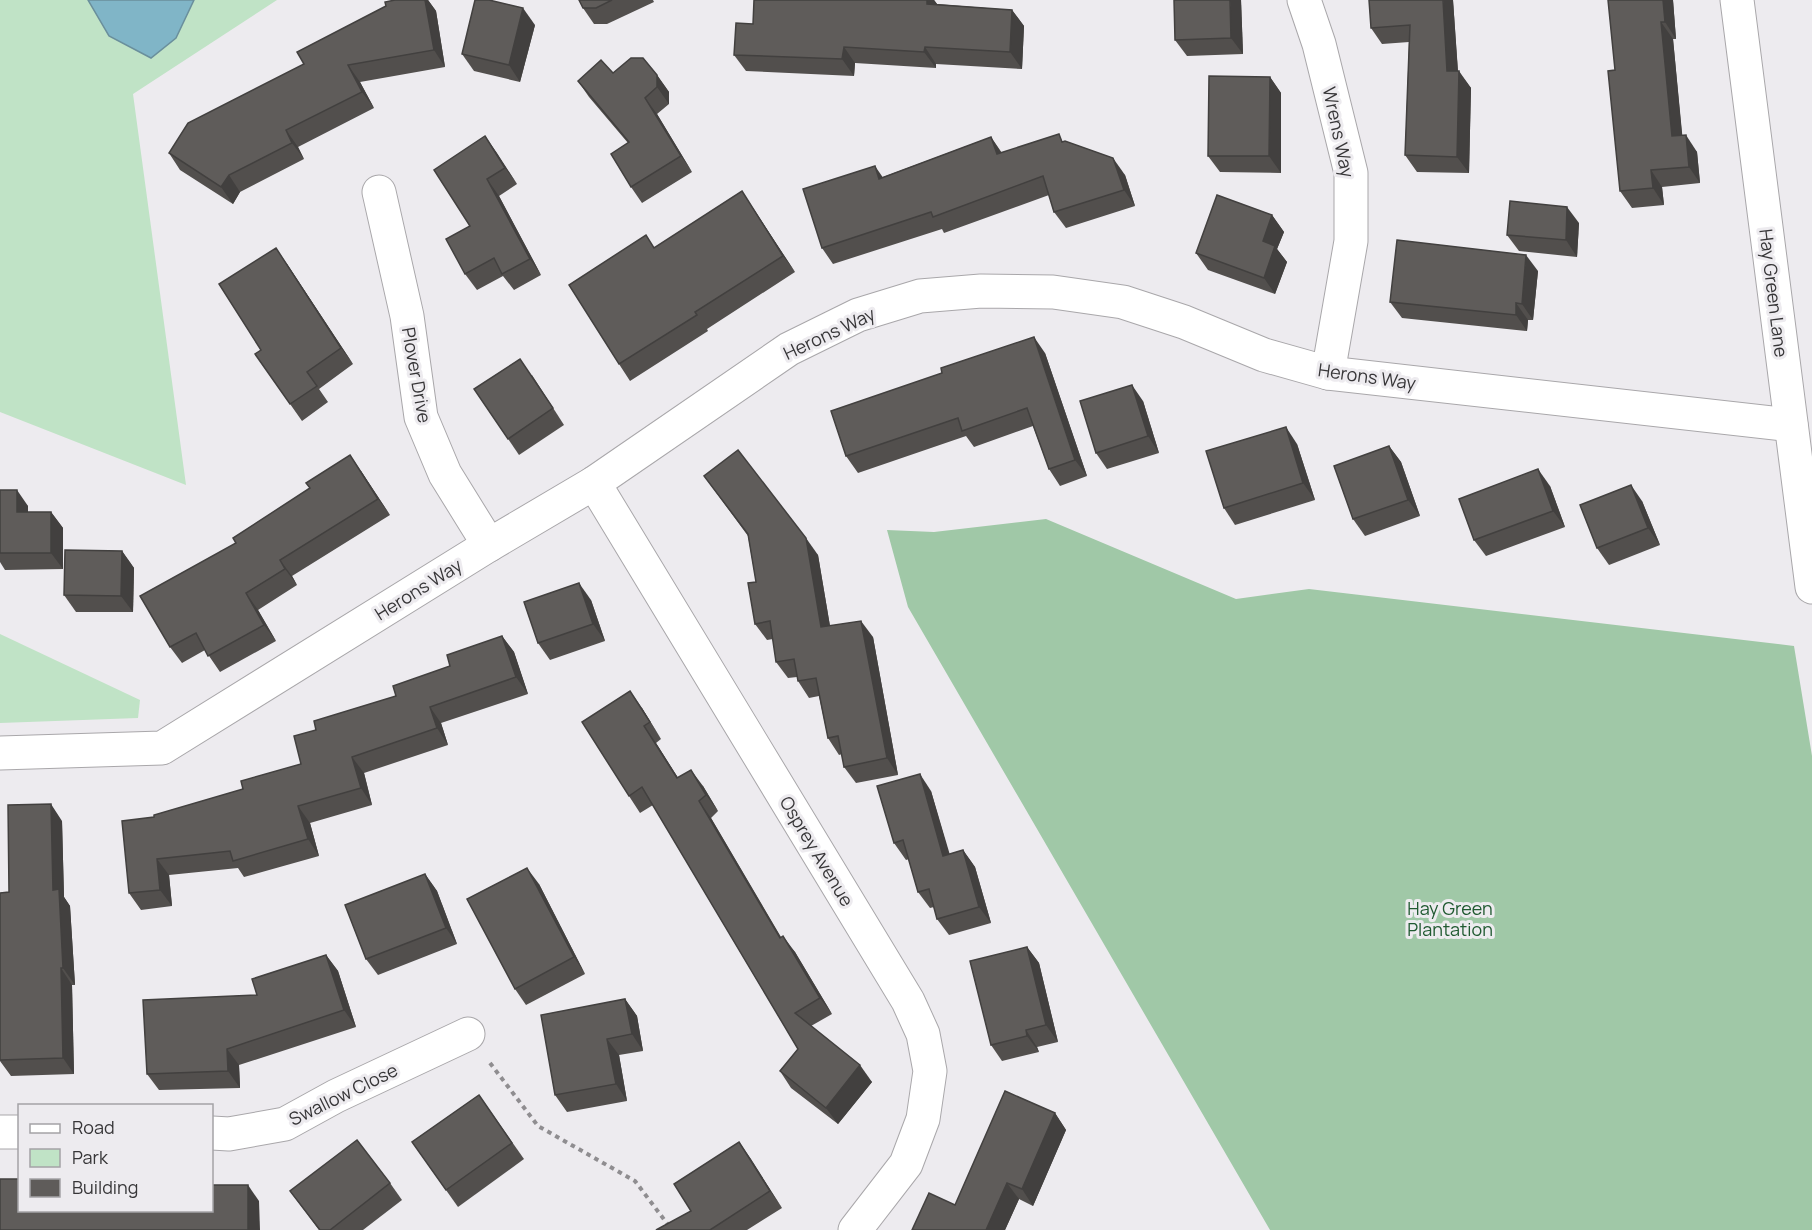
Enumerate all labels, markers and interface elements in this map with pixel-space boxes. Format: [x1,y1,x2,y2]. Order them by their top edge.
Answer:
street label: Wrens Way [1318,84,1360,180]
street label: Hay Green Lane [1754,227,1794,359]
street label: Herons Way [779,301,879,365]
street label: Plover Drive [397,325,437,425]
street label: Herons Way [1317,357,1418,395]
street label: Herons Way [370,552,467,625]
street label: Osprey Avenue [775,791,859,911]
park label: Hay Green Plantation [1407,896,1493,941]
street label: Swallow Close [285,1057,401,1131]
legend [18,1104,213,1212]
text: Road [72,1115,115,1139]
text: Park [72,1145,109,1169]
text: Building [72,1175,138,1199]

